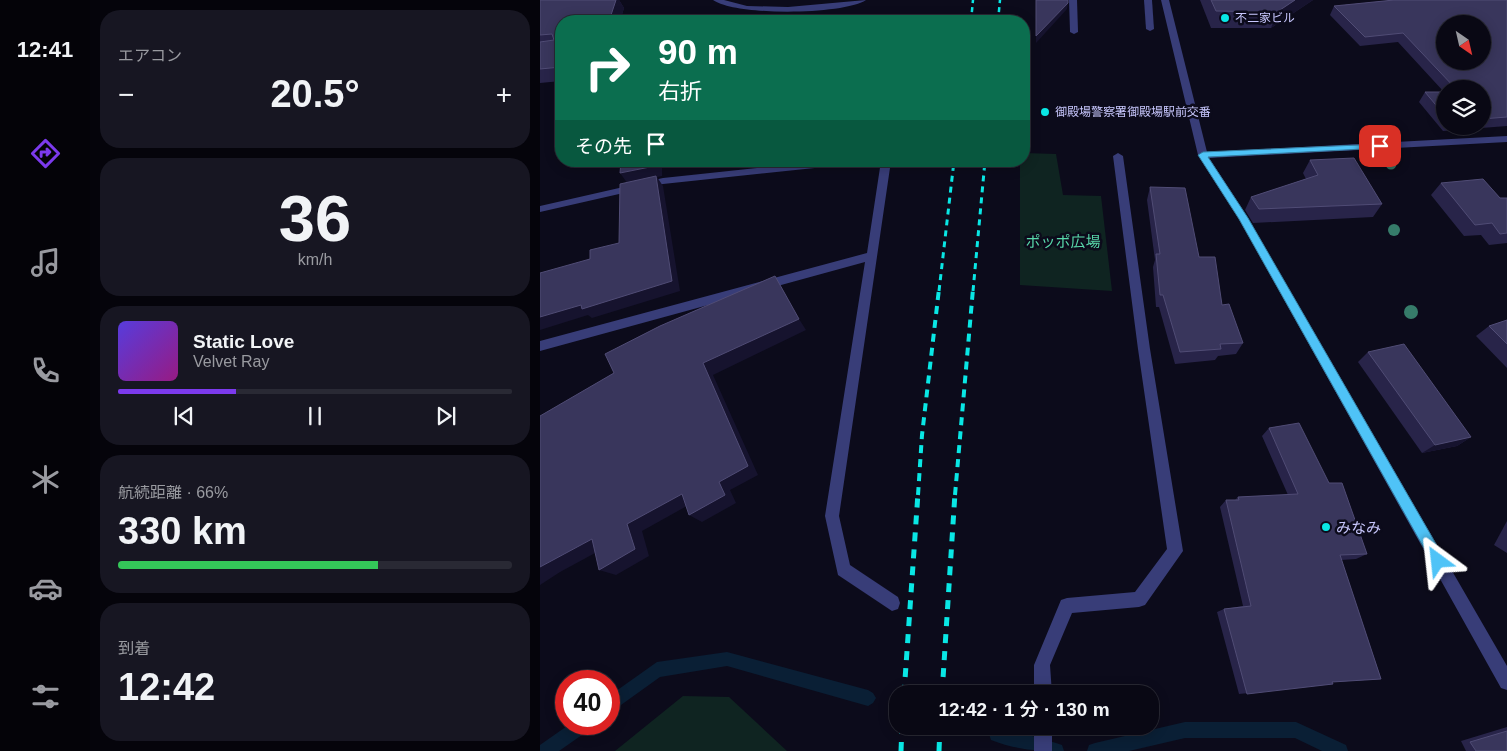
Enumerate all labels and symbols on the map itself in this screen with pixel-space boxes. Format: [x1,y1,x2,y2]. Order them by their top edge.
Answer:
place label: 不二家ビル [1235,11,1295,25]
marker: 不二家ビル [1219,12,1231,24]
north arrow [1436,15,1491,70]
place label: 御殿場警察署御殿場駅前交番 [1055,105,1211,119]
marker: 御殿場警察署御殿場駅前交番 [1039,106,1051,118]
pin [1359,125,1401,167]
park label: ポッポ広場 [1025,233,1101,250]
place label: みなみ [1336,519,1381,536]
marker: みなみ [1320,521,1332,533]
position arrow [1411,534,1463,586]
speed limit sign: 40 [555,670,620,735]

